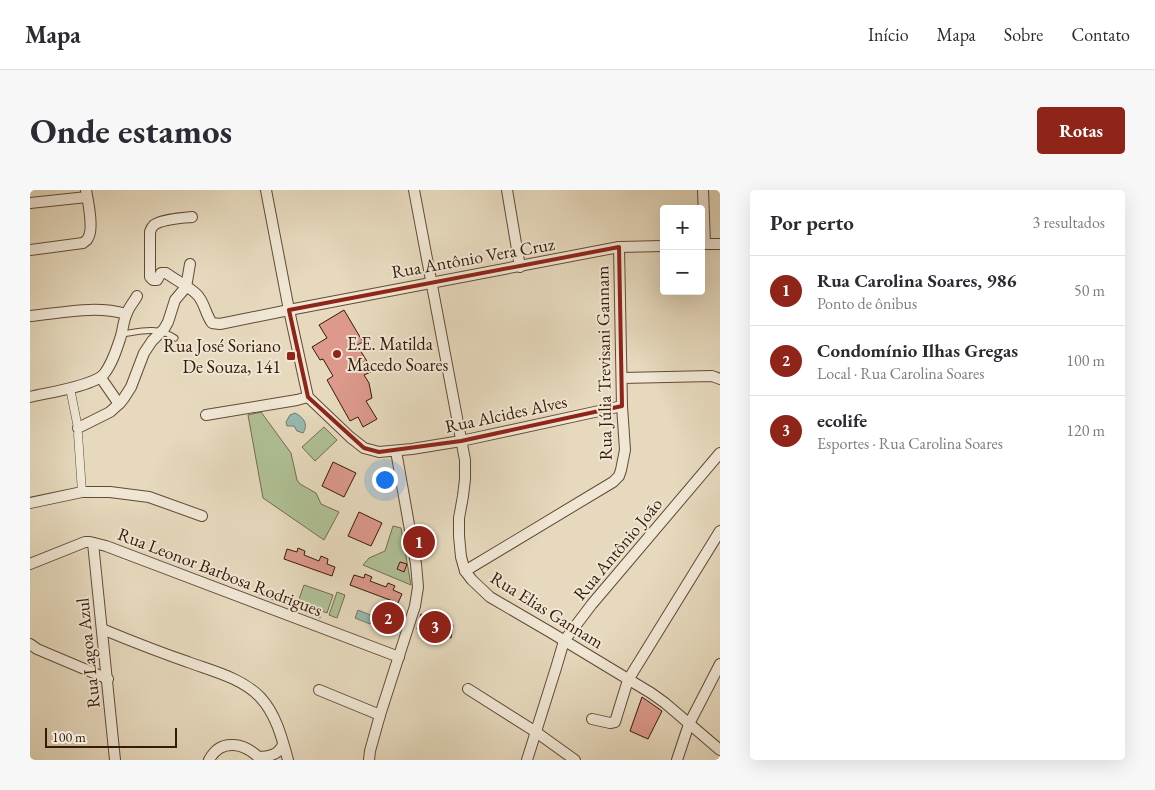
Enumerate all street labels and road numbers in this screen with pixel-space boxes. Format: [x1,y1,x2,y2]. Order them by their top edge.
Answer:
street label: Rua Antônio Vera Cruz [390,232,556,283]
street label: Rua Júlia Trevisani Gannam [590,265,617,461]
street label: Rua Alcides Alves [443,389,569,438]
street label: Rua Antônio João [568,493,667,605]
street label: Rua Leonor Barbosa Rodrigues [115,522,326,621]
street label: Rua Elias Gannam [486,566,608,654]
street label: Rua Lagoa Azul [70,597,105,709]

